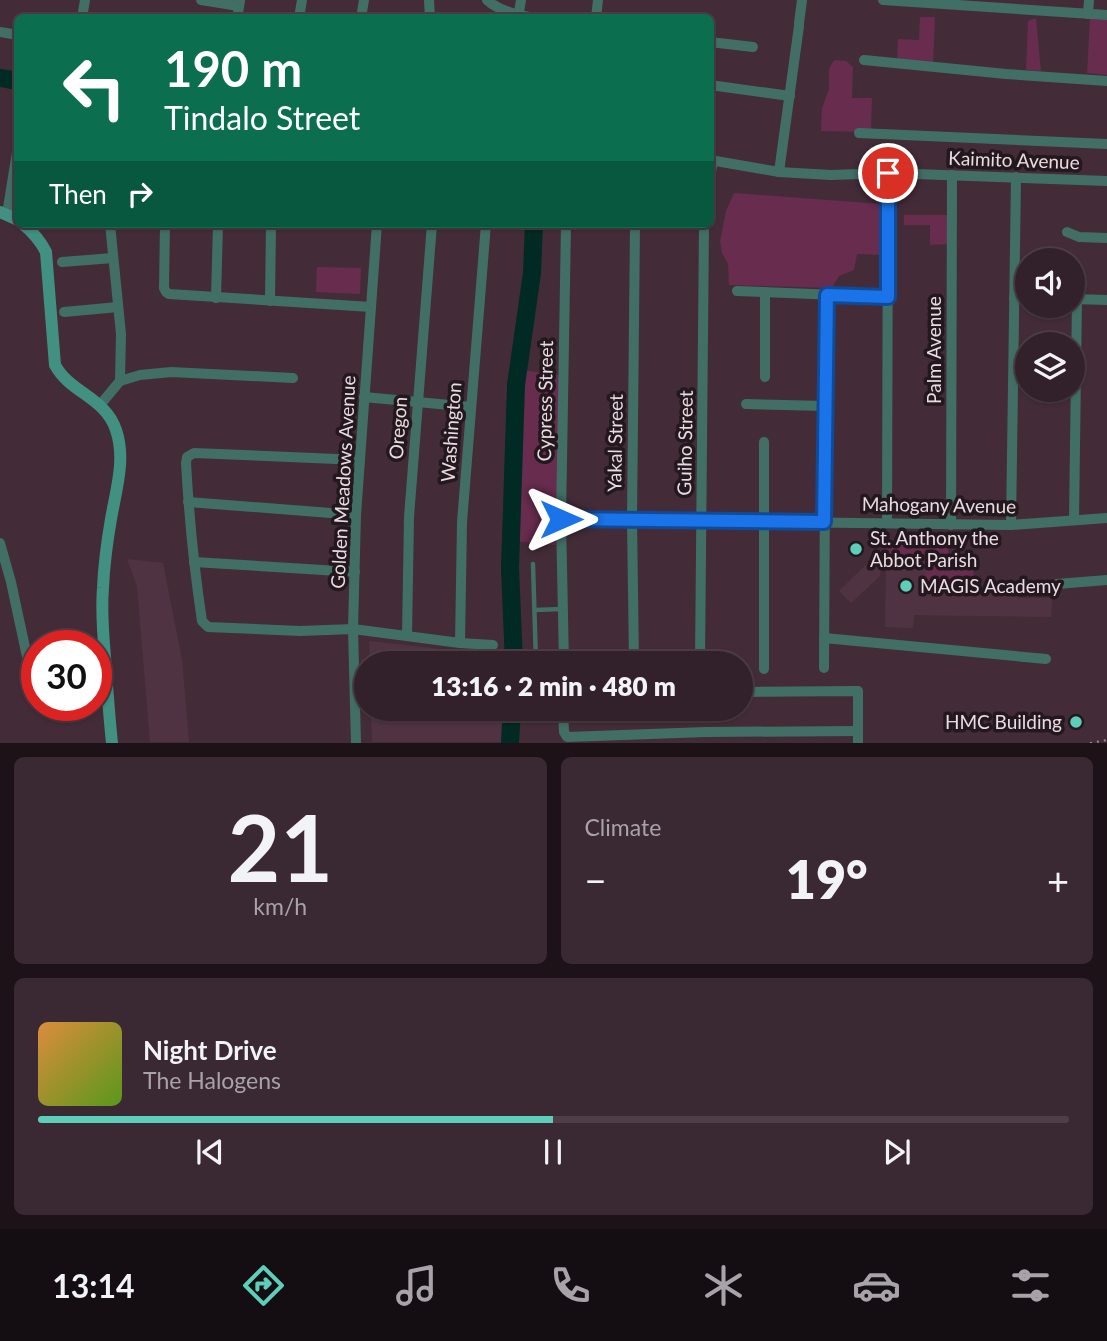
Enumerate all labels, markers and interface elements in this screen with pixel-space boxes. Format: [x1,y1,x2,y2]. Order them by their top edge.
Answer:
text: 190 m [164,39,302,97]
icon: left [49,42,140,133]
text: Tindalo Street [164,98,360,137]
pin [858,143,918,203]
street label: Kaimito Avenue [948,146,1080,173]
icon: arrive [869,154,907,192]
icon: right [121,175,159,213]
text: Then [49,178,107,210]
map controls [1015,248,1085,402]
button: sound [1015,248,1085,318]
street label: Palm Avenue [922,296,945,404]
button: layers [1015,332,1085,402]
street label: Cypress Street [532,340,557,462]
street label: Golden Meadows Avenue [325,375,360,589]
street label: Washington [436,381,465,483]
street label: Guiho Street [672,390,697,496]
street label: Yakal Street [602,394,627,492]
street label: Oregon [384,396,411,460]
position arrow [524,482,598,556]
street label: Mahogany Avenue [862,492,1016,517]
place label: St. Anthony the Abbot Parish [870,526,999,571]
marker: St. Anthony the Abbot Parish [848,541,864,557]
place label: MAGIS Academy [920,574,1061,597]
marker: MAGIS Academy [898,578,914,594]
speed limit sign: 30 [21,630,112,721]
text: 13:16 · 2 min · 480 m [431,670,676,702]
place label: HMC Building [945,710,1062,733]
marker: HMC Building [1068,714,1084,730]
text: 21 [227,792,333,901]
text: Climate [585,813,661,841]
text: 19° [786,848,868,910]
text: − [585,857,607,903]
text: + [1047,857,1069,903]
text: km/h [253,892,307,920]
text: Night Drive [143,1034,277,1066]
text: The Halogens [143,1066,281,1094]
icon: previous [191,1133,229,1171]
icon: pause [534,1133,572,1171]
icon: next [878,1133,916,1171]
icon: directions [239,1261,288,1310]
icon: music [392,1261,441,1310]
icon: phone [546,1261,595,1310]
icon: climate [699,1261,748,1310]
icon: car [852,1261,901,1310]
icon: filters [1006,1261,1055,1310]
text: 13:14 [52,1266,135,1305]

